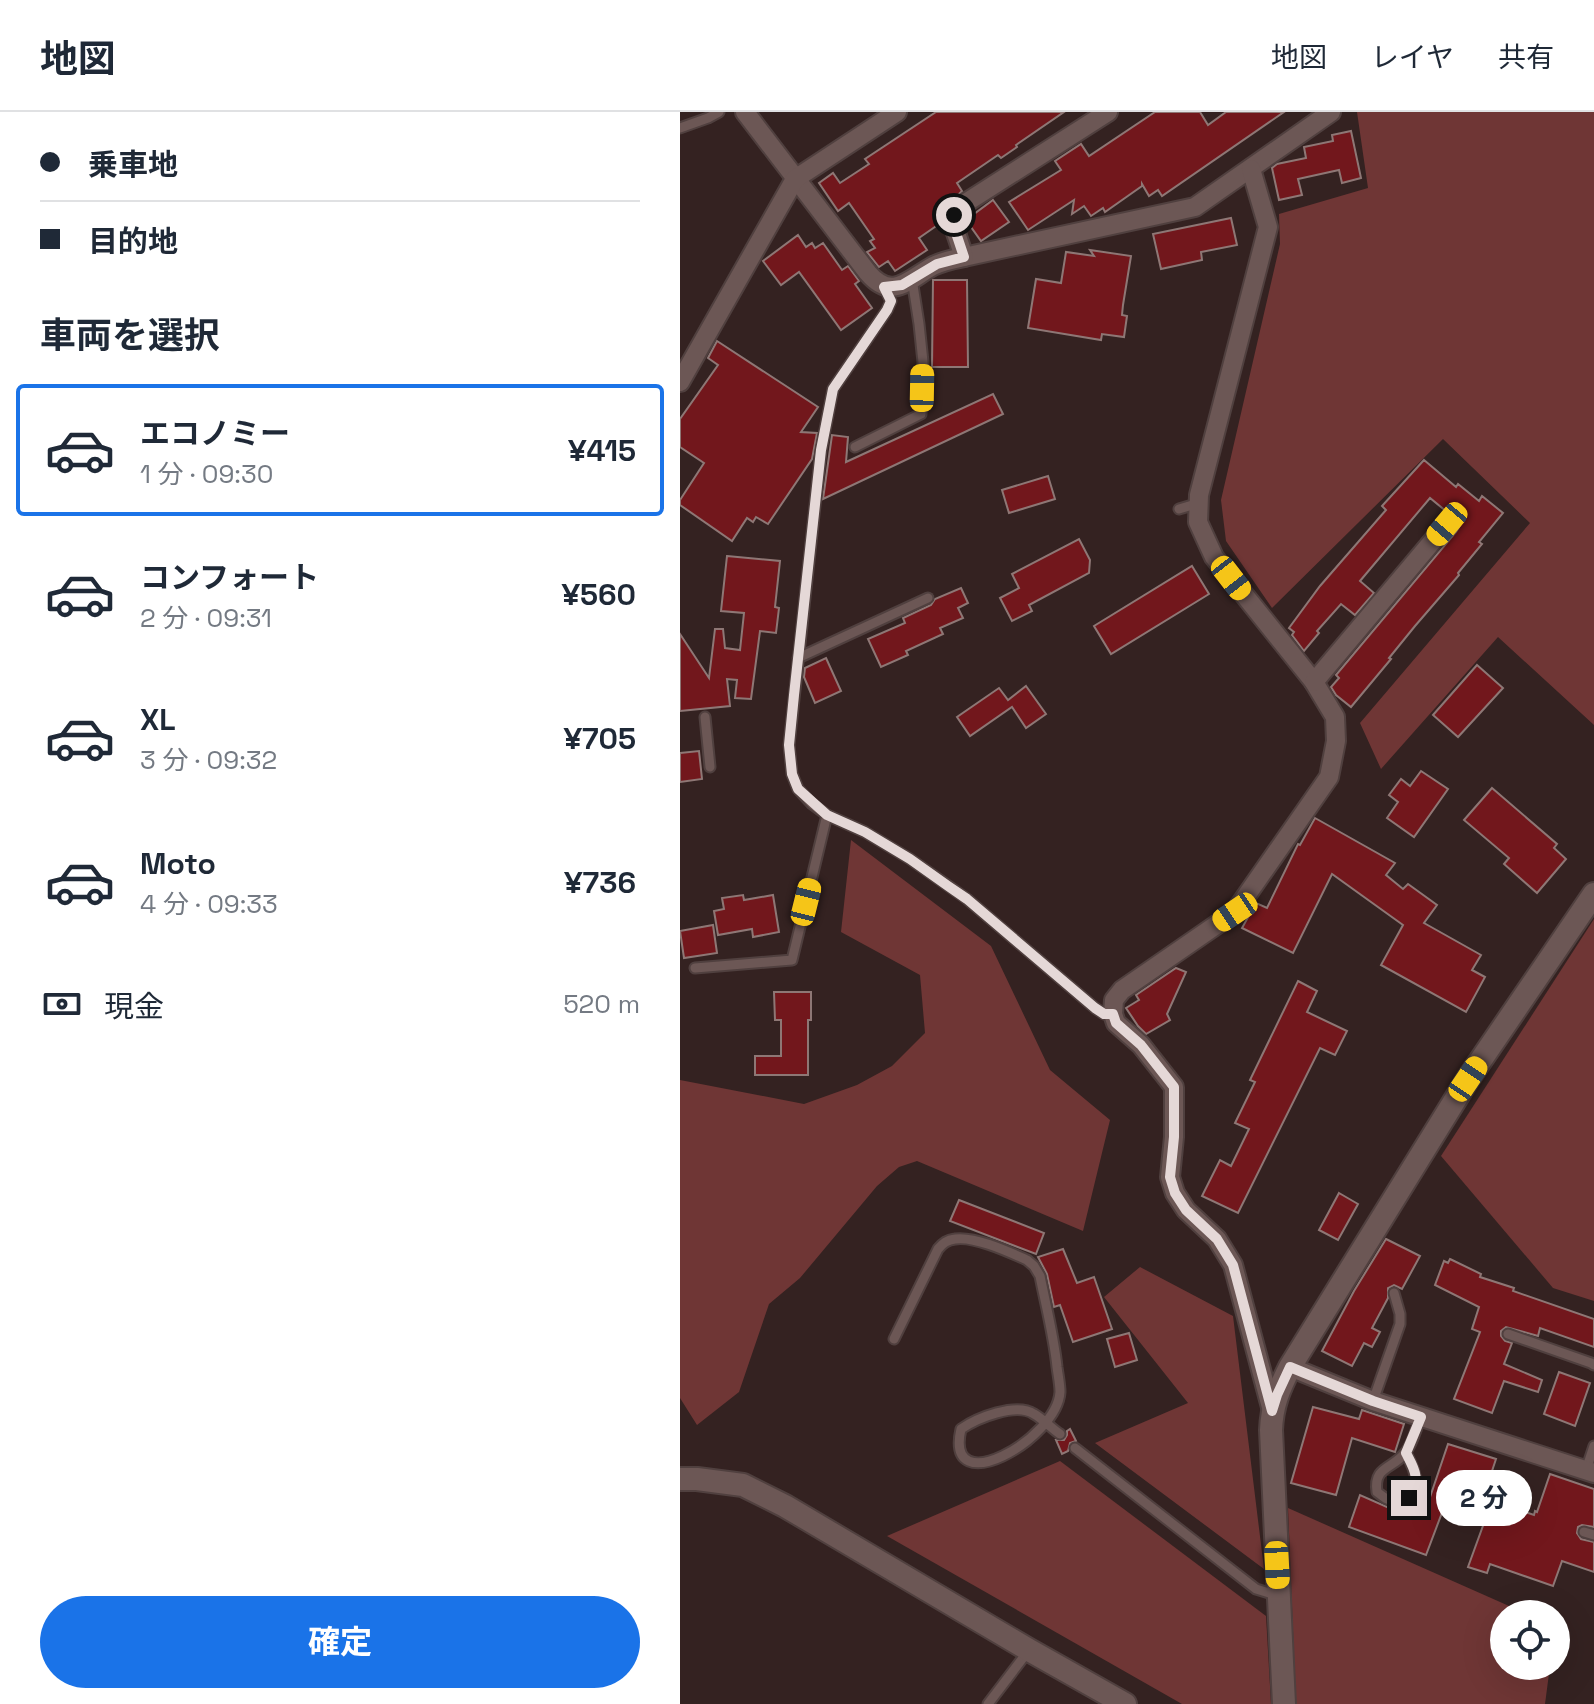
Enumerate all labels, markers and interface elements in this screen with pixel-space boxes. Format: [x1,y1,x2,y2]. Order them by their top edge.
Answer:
text: 地図 [40,35,116,83]
text: 地図 [1271,39,1327,75]
text: レイヤ [1371,39,1454,75]
text: 共有 [1498,39,1554,75]
text: 乗車地 [88,145,178,184]
route start [936,197,972,233]
text: 目的地 [88,222,178,261]
text: 車両を選択 [40,313,220,359]
car [910,364,934,412]
icon: car [44,414,116,486]
text: エコノミー [140,414,290,453]
text: ¥415 [568,431,636,470]
text: 1 分 · 09:30 [140,457,273,491]
car [1422,498,1472,550]
car [1207,552,1255,604]
icon: car [44,558,116,630]
text: コンフォート [140,558,319,597]
text: ¥560 [561,575,636,614]
text: 2 分 · 09:31 [140,601,272,635]
text: XL [140,700,176,739]
icon: car [44,702,116,774]
text: ¥705 [563,719,636,758]
text: 3 分 · 09:32 [140,743,277,777]
text: Moto [140,844,216,883]
icon: car [44,846,116,918]
text: ¥736 [564,863,636,902]
car [789,876,823,928]
text: 4 分 · 09:33 [140,887,278,921]
car [1208,889,1262,935]
icon: cash [40,982,84,1026]
text: 現金 [104,987,164,1026]
text: 520 m [563,987,640,1021]
car [1445,1052,1491,1106]
callout: 2 分 [1437,1470,1533,1526]
route end [1391,1480,1427,1516]
text: 2 分 [1460,1481,1508,1515]
car [1264,1540,1290,1590]
button: 確定 [40,1596,640,1688]
map controls [1490,1600,1570,1680]
button: locate [1490,1600,1570,1680]

